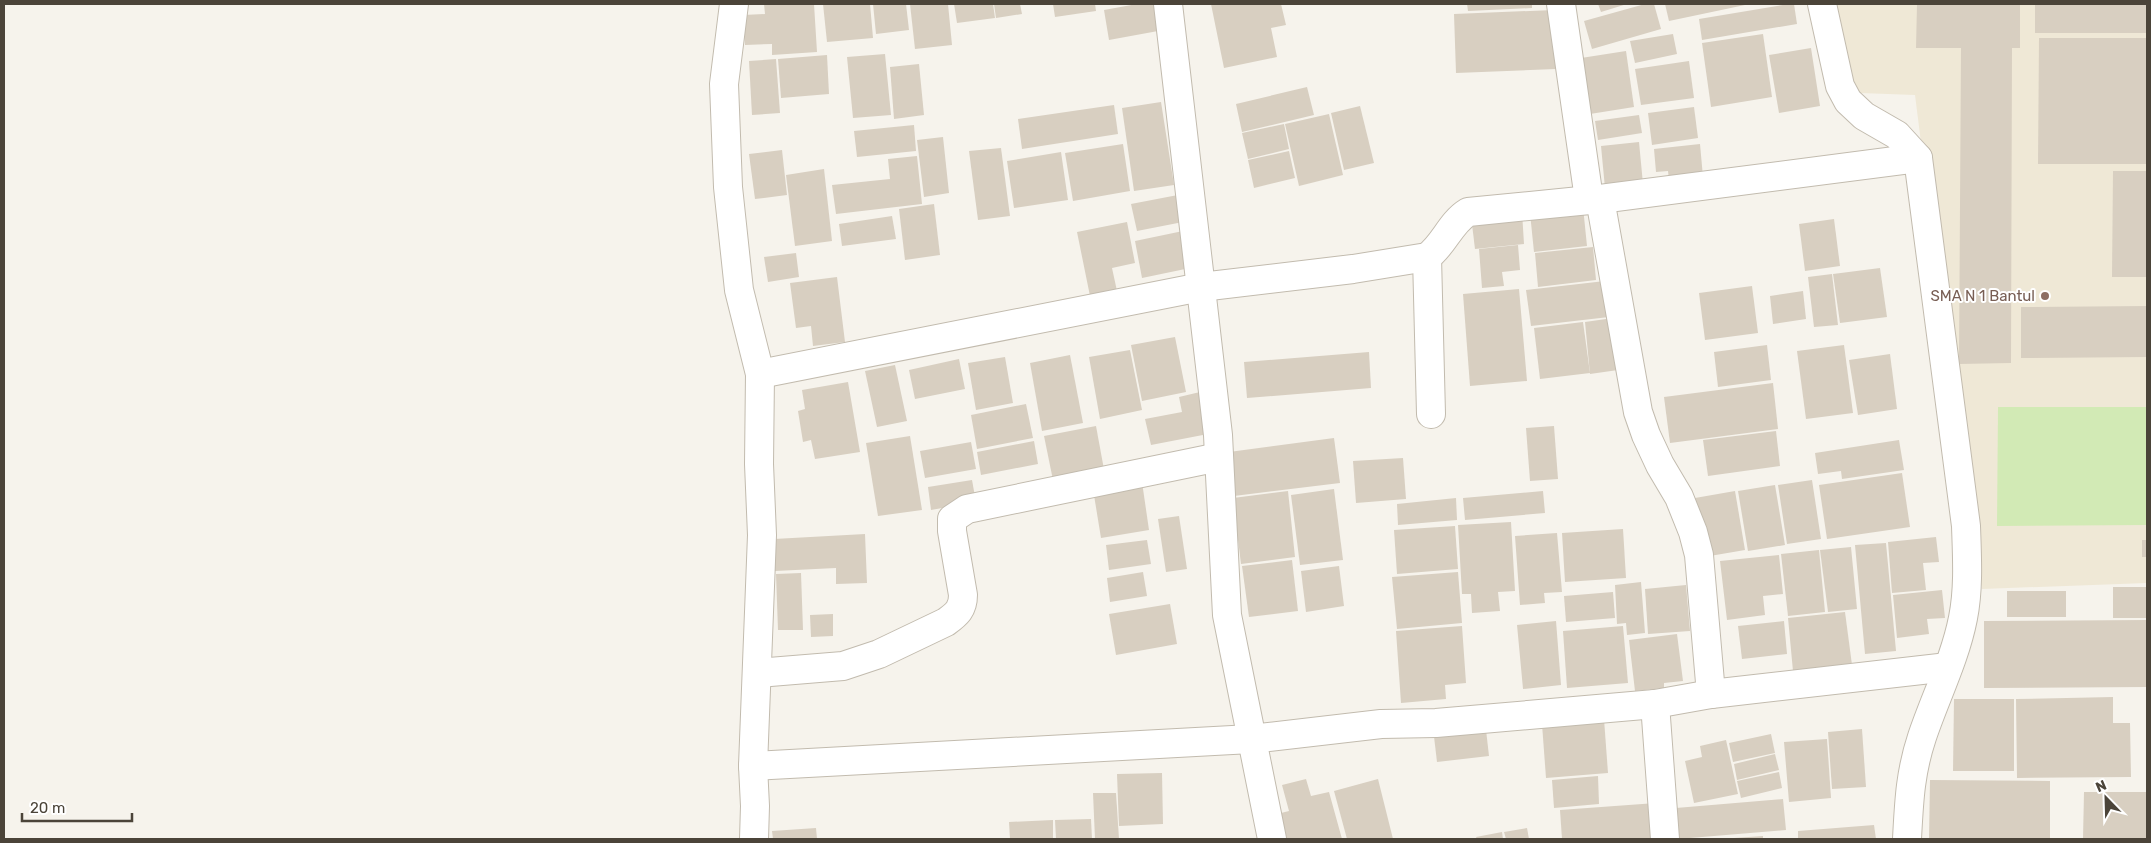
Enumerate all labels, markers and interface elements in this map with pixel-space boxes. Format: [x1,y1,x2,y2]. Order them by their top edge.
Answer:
place label: SMA N 1 Bantul [1930,287,2035,305]
marker: SMA N 1 Bantul [2039,290,2051,302]
north arrow [2081,773,2131,823]
text: N [2093,777,2109,796]
scale bar [22,790,132,822]
text: 20 m [30,799,65,817]

